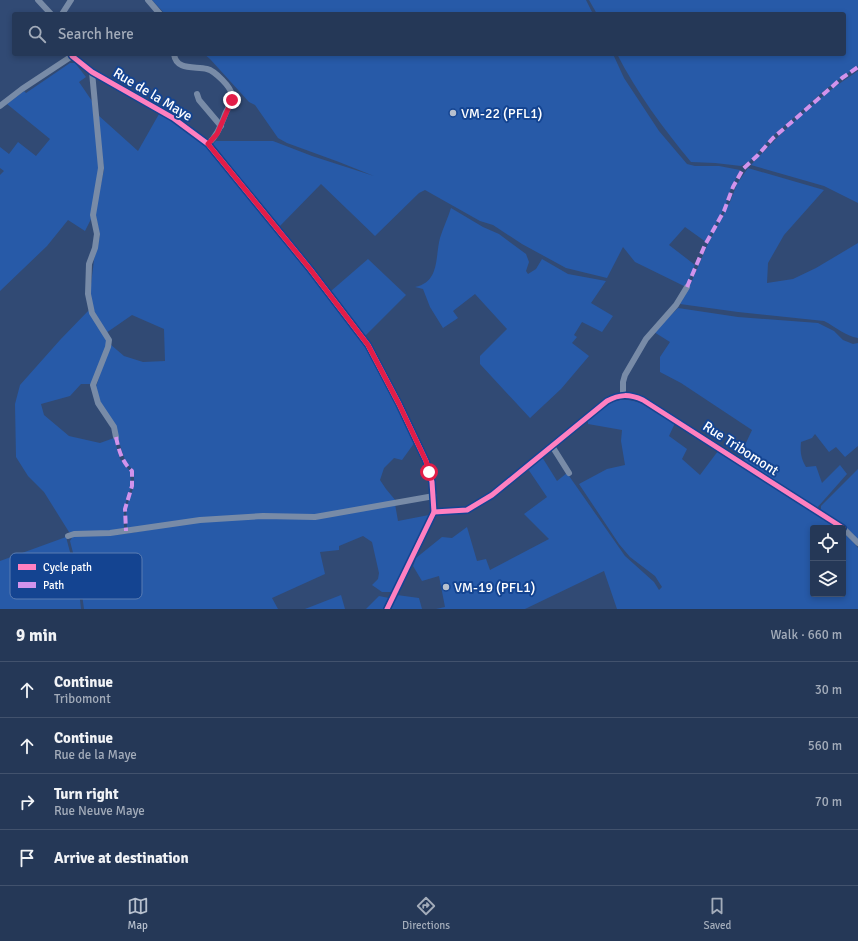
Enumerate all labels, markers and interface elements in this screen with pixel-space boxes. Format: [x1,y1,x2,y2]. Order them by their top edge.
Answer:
search box [12,12,846,56]
icon: search [26,23,48,45]
text: Search here [58,25,134,43]
street label: Rue de la Maye [110,64,195,125]
route end [223,91,241,109]
place label: VM-22 (PFL1) [461,105,542,122]
marker: VM-22 (PFL1) [448,108,458,118]
street label: Rue Tribomont [700,418,782,479]
route start [420,463,438,481]
map controls [810,525,846,597]
button: locate [810,525,846,561]
legend [10,553,142,599]
text: Cycle path [43,561,92,574]
button: layers [810,561,846,597]
text: Path [43,579,64,592]
place label: VM-19 (PFL1) [454,579,535,596]
marker: VM-19 (PFL1) [441,582,451,592]
text: 9 min [16,625,57,646]
text: Walk · 660 m [771,627,842,643]
text: Continue [54,673,113,691]
icon: ahead [16,679,38,701]
text: 30 m [815,682,842,698]
text: Tribomont [54,691,111,707]
text: Continue [54,729,113,747]
icon: ahead [16,735,38,757]
text: 560 m [808,738,842,754]
text: Rue de la Maye [54,747,137,763]
text: Turn right [54,785,119,803]
icon: right [16,791,38,813]
text: 70 m [815,794,842,810]
text: Rue Neuve Maye [54,803,145,819]
icon: arrive [16,847,38,869]
text: Arrive at destination [54,849,189,867]
tab: Map [127,895,149,932]
tab: Directions [402,895,450,932]
tab: Saved [704,895,731,932]

